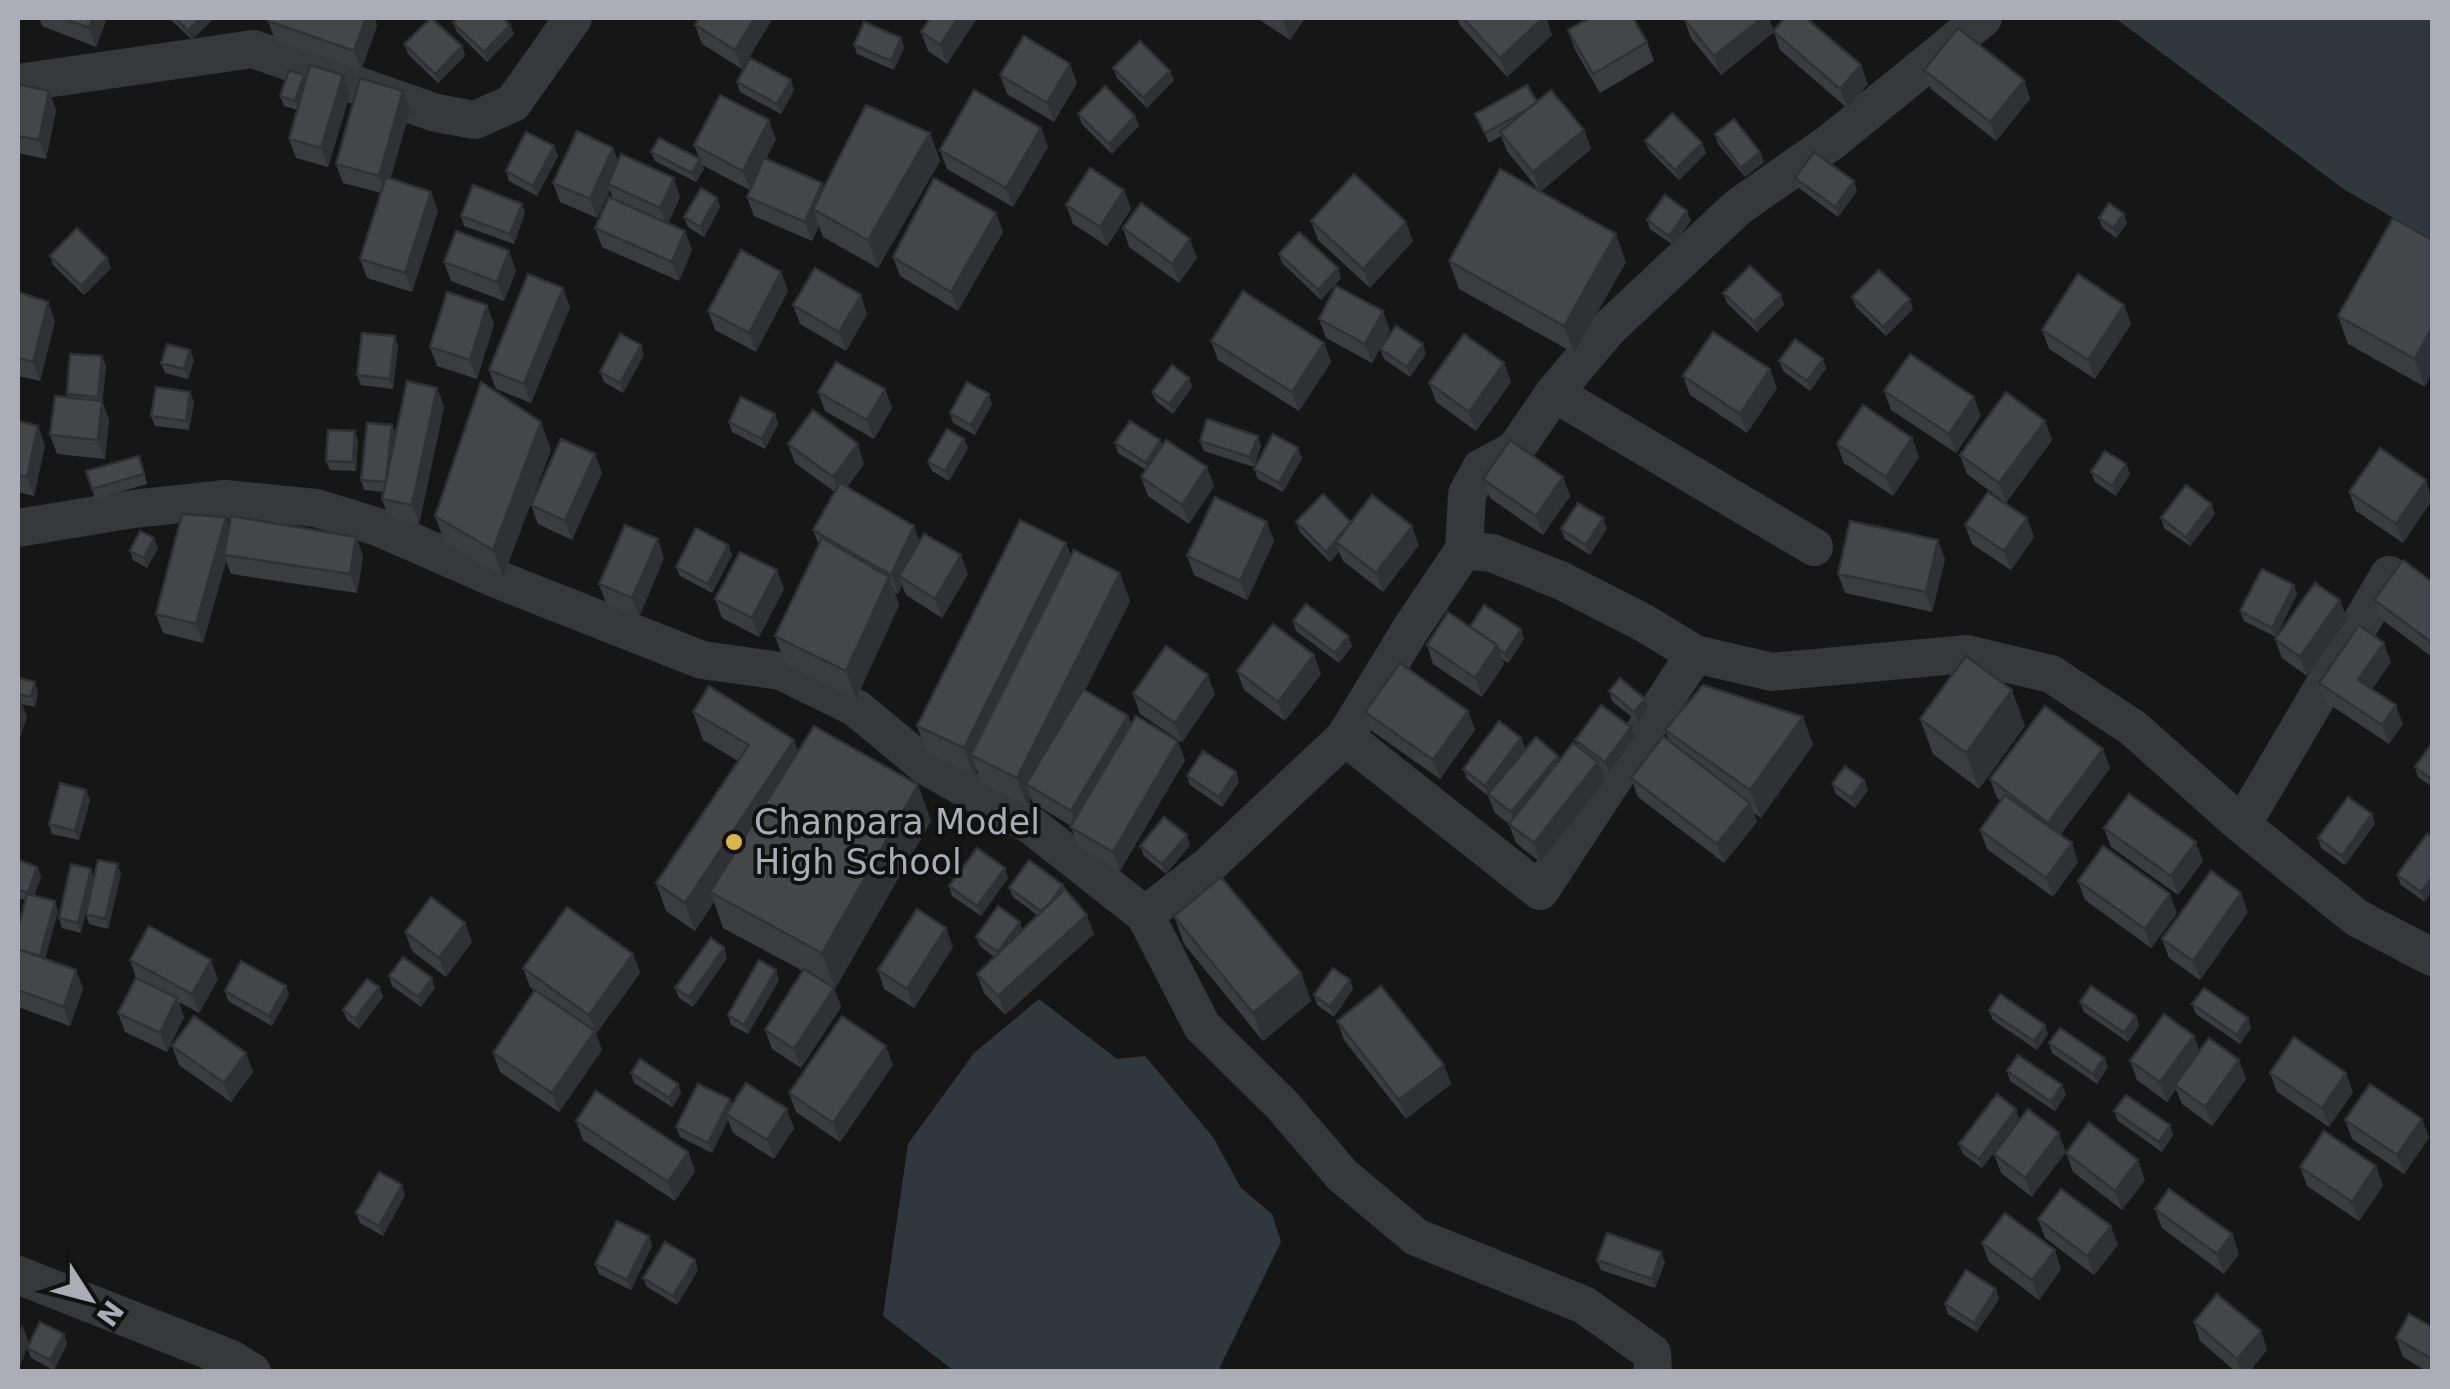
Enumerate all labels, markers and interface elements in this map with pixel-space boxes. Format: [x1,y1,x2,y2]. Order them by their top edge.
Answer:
place label: Chanpara Model High School [754,802,1040,882]
marker: Chanpara Model High School [723,831,745,853]
north arrow [40,1249,140,1349]
text: N [90,1294,130,1333]

